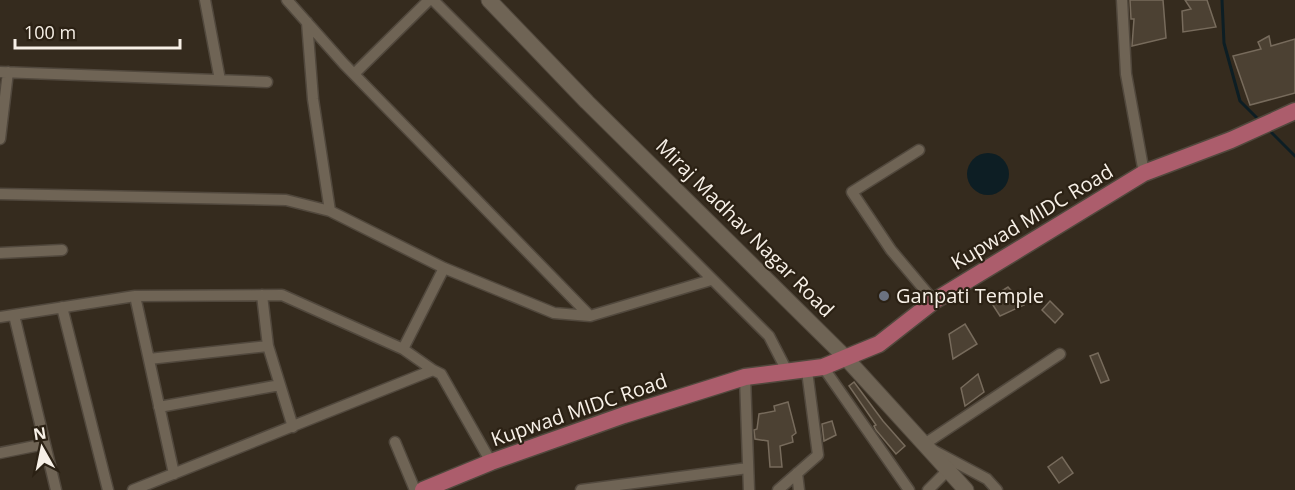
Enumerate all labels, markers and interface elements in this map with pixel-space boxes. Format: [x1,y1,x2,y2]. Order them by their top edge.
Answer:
scale bar [15,12,180,50]
text: 100 m [24,20,76,44]
street label: Miraj Madhav Nagar Road [650,133,840,323]
street label: Kupwad MIDC Road [946,158,1118,276]
place label: Ganpati Temple [896,282,1044,309]
marker: Ganpati Temple [877,289,891,303]
street label: Kupwad MIDC Road [487,367,670,452]
north arrow [12,418,72,478]
text: N [32,421,48,445]

